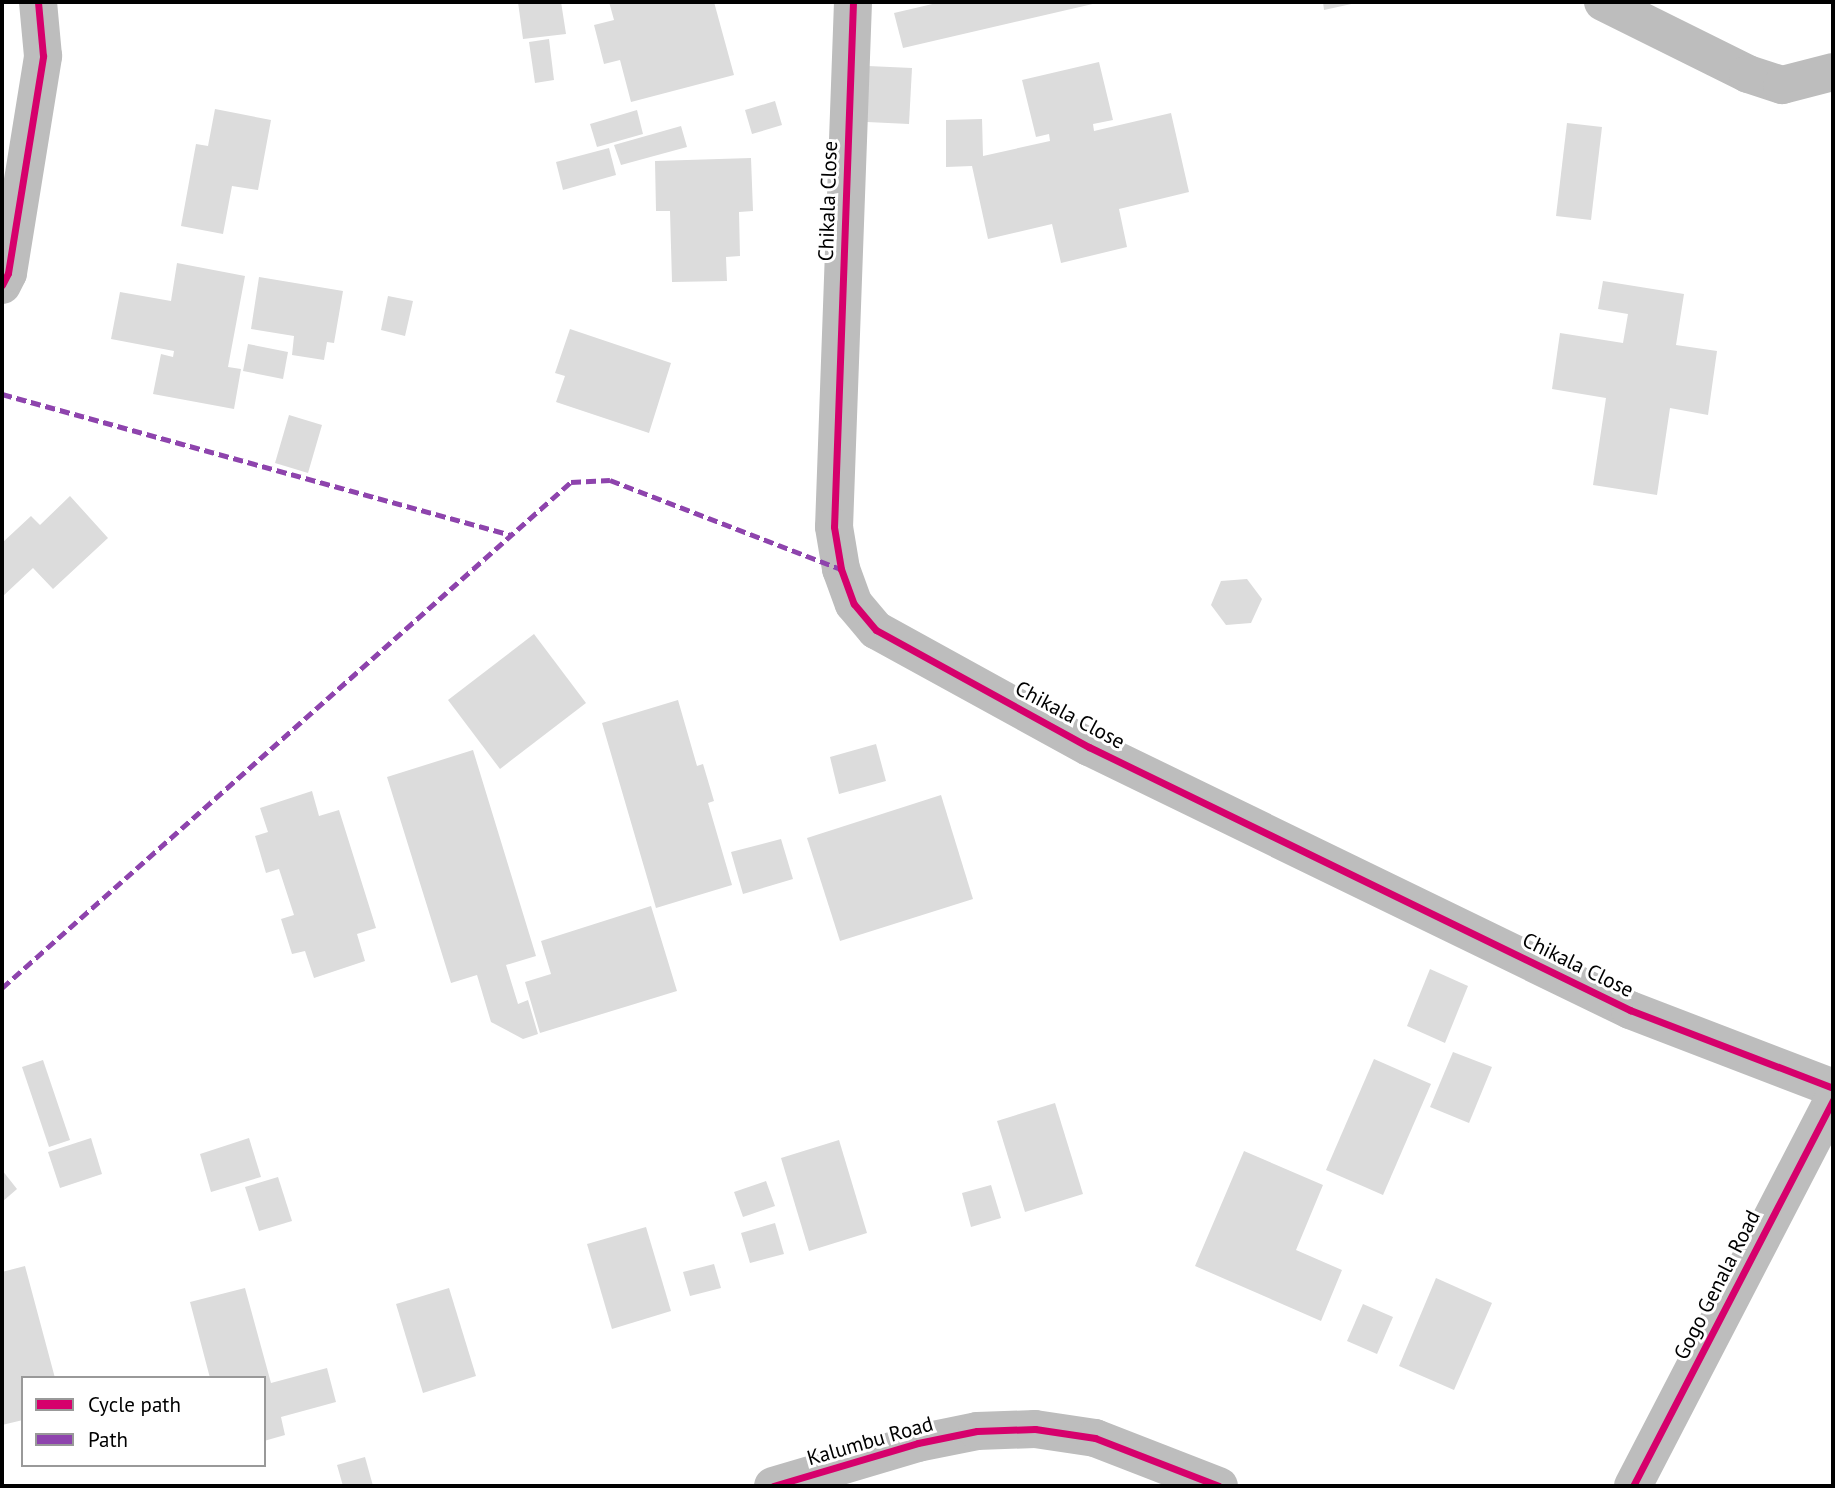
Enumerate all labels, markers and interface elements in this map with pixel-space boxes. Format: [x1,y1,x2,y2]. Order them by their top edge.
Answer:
street label: Chikala Close [813,140,843,262]
street label: Chikala Close [1011,676,1129,754]
street label: Chikala Close [1518,927,1638,1003]
street label: Gogo Genala Road [1668,1206,1766,1364]
legend [21,1376,266,1467]
text: Cycle path [88,1391,181,1418]
street label: Kalumbu Road [804,1411,936,1471]
text: Path [88,1426,128,1453]

